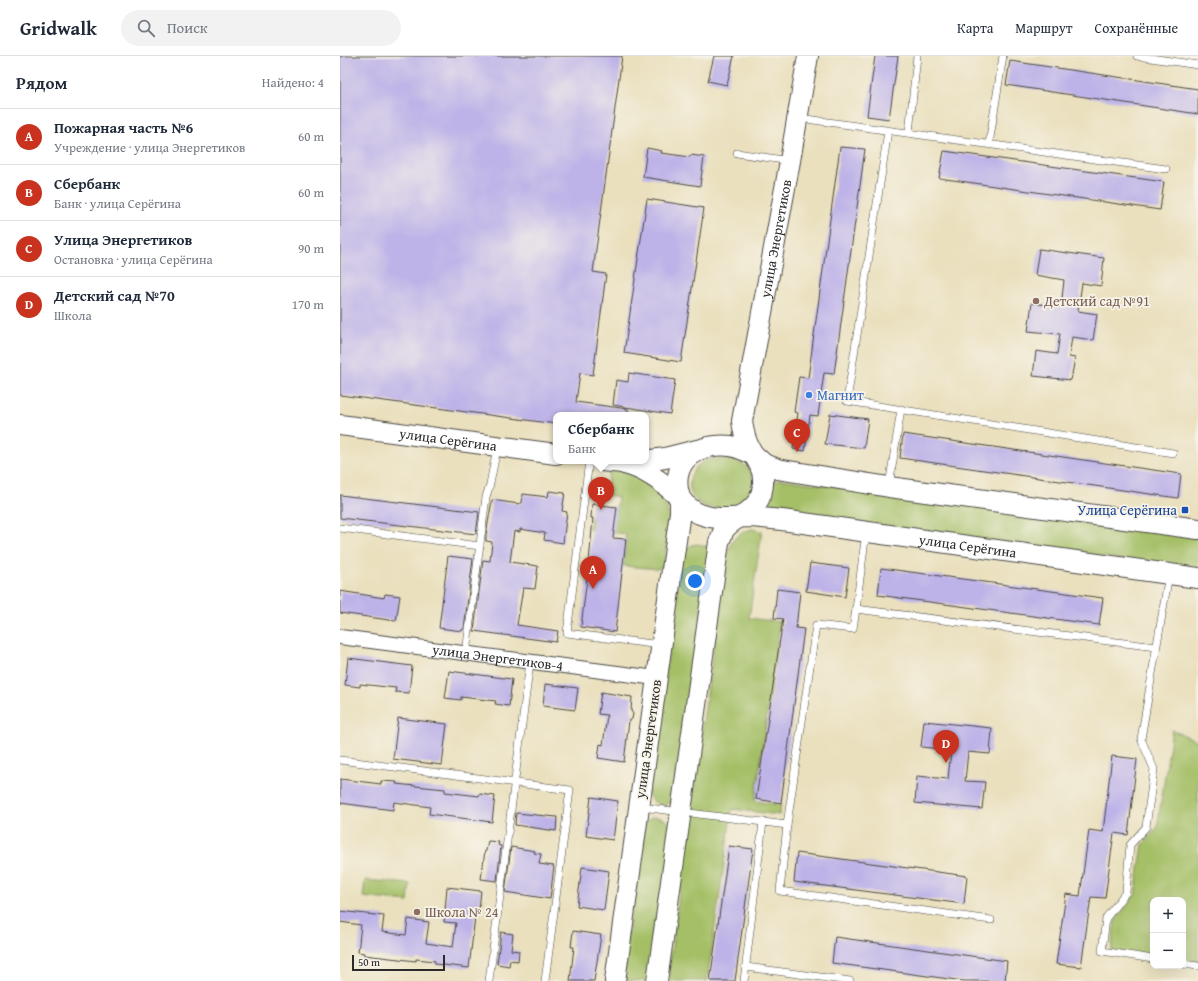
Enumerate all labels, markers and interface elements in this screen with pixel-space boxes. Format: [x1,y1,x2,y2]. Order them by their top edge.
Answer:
search box [121,10,401,46]
text: Gridwalk [20,14,97,42]
icon: search [135,17,157,39]
text: Поиск [167,17,208,38]
text: Карта [957,18,993,38]
text: Маршрут [1015,18,1073,38]
text: Сохранённые [1095,18,1178,38]
text: Рядом [16,70,67,95]
text: Найдено: 4 [262,73,324,92]
text: Пожарная часть №6 [54,117,193,138]
text: A [25,127,33,146]
text: 60 m [298,127,324,146]
text: Учреждение · улица Энергетиков [54,138,245,157]
text: Сбербанк [54,173,120,194]
street label: улица Энергетиков [755,178,796,300]
text: B [25,183,33,202]
text: 60 m [298,183,324,202]
text: Банк · улица Серёгина [54,194,181,213]
text: Улица Энергетиков [54,229,192,250]
text: C [25,239,33,258]
text: 90 m [298,239,324,258]
text: Остановка · улица Серёгина [54,250,213,269]
text: Детский сад №70 [54,285,175,306]
place label: Детский сад №91 [1043,291,1150,311]
text: D [25,295,33,314]
text: 170 m [292,295,324,314]
marker: Детский сад №91 [1031,296,1041,306]
text: Школа [54,306,92,325]
place label: Магнит [817,385,864,405]
marker: Магнит [804,390,814,400]
popup [553,412,649,464]
text: Сбербанк [568,418,634,439]
pin: C [784,419,810,452]
street label: улица Серёгина [397,423,498,456]
text: Банк [568,439,596,458]
pin: B [588,477,614,510]
place label: Улица Серёгина [1077,500,1177,520]
marker: Улица Серёгина [1180,505,1190,515]
street label: улица Серёгина [917,529,1018,563]
pin: A [580,556,606,589]
your location [685,571,705,591]
street label: улица Энергетиков-4 [430,639,565,676]
street label: улица Энергетиков [630,678,666,801]
pin: D [933,730,959,763]
map controls [1150,897,1186,969]
button: + [1150,897,1186,933]
place label: Школа № 24 [425,902,499,922]
marker: Школа № 24 [412,907,422,917]
button: − [1150,933,1186,969]
scale bar [352,953,445,972]
text: 50 m [358,954,380,970]

